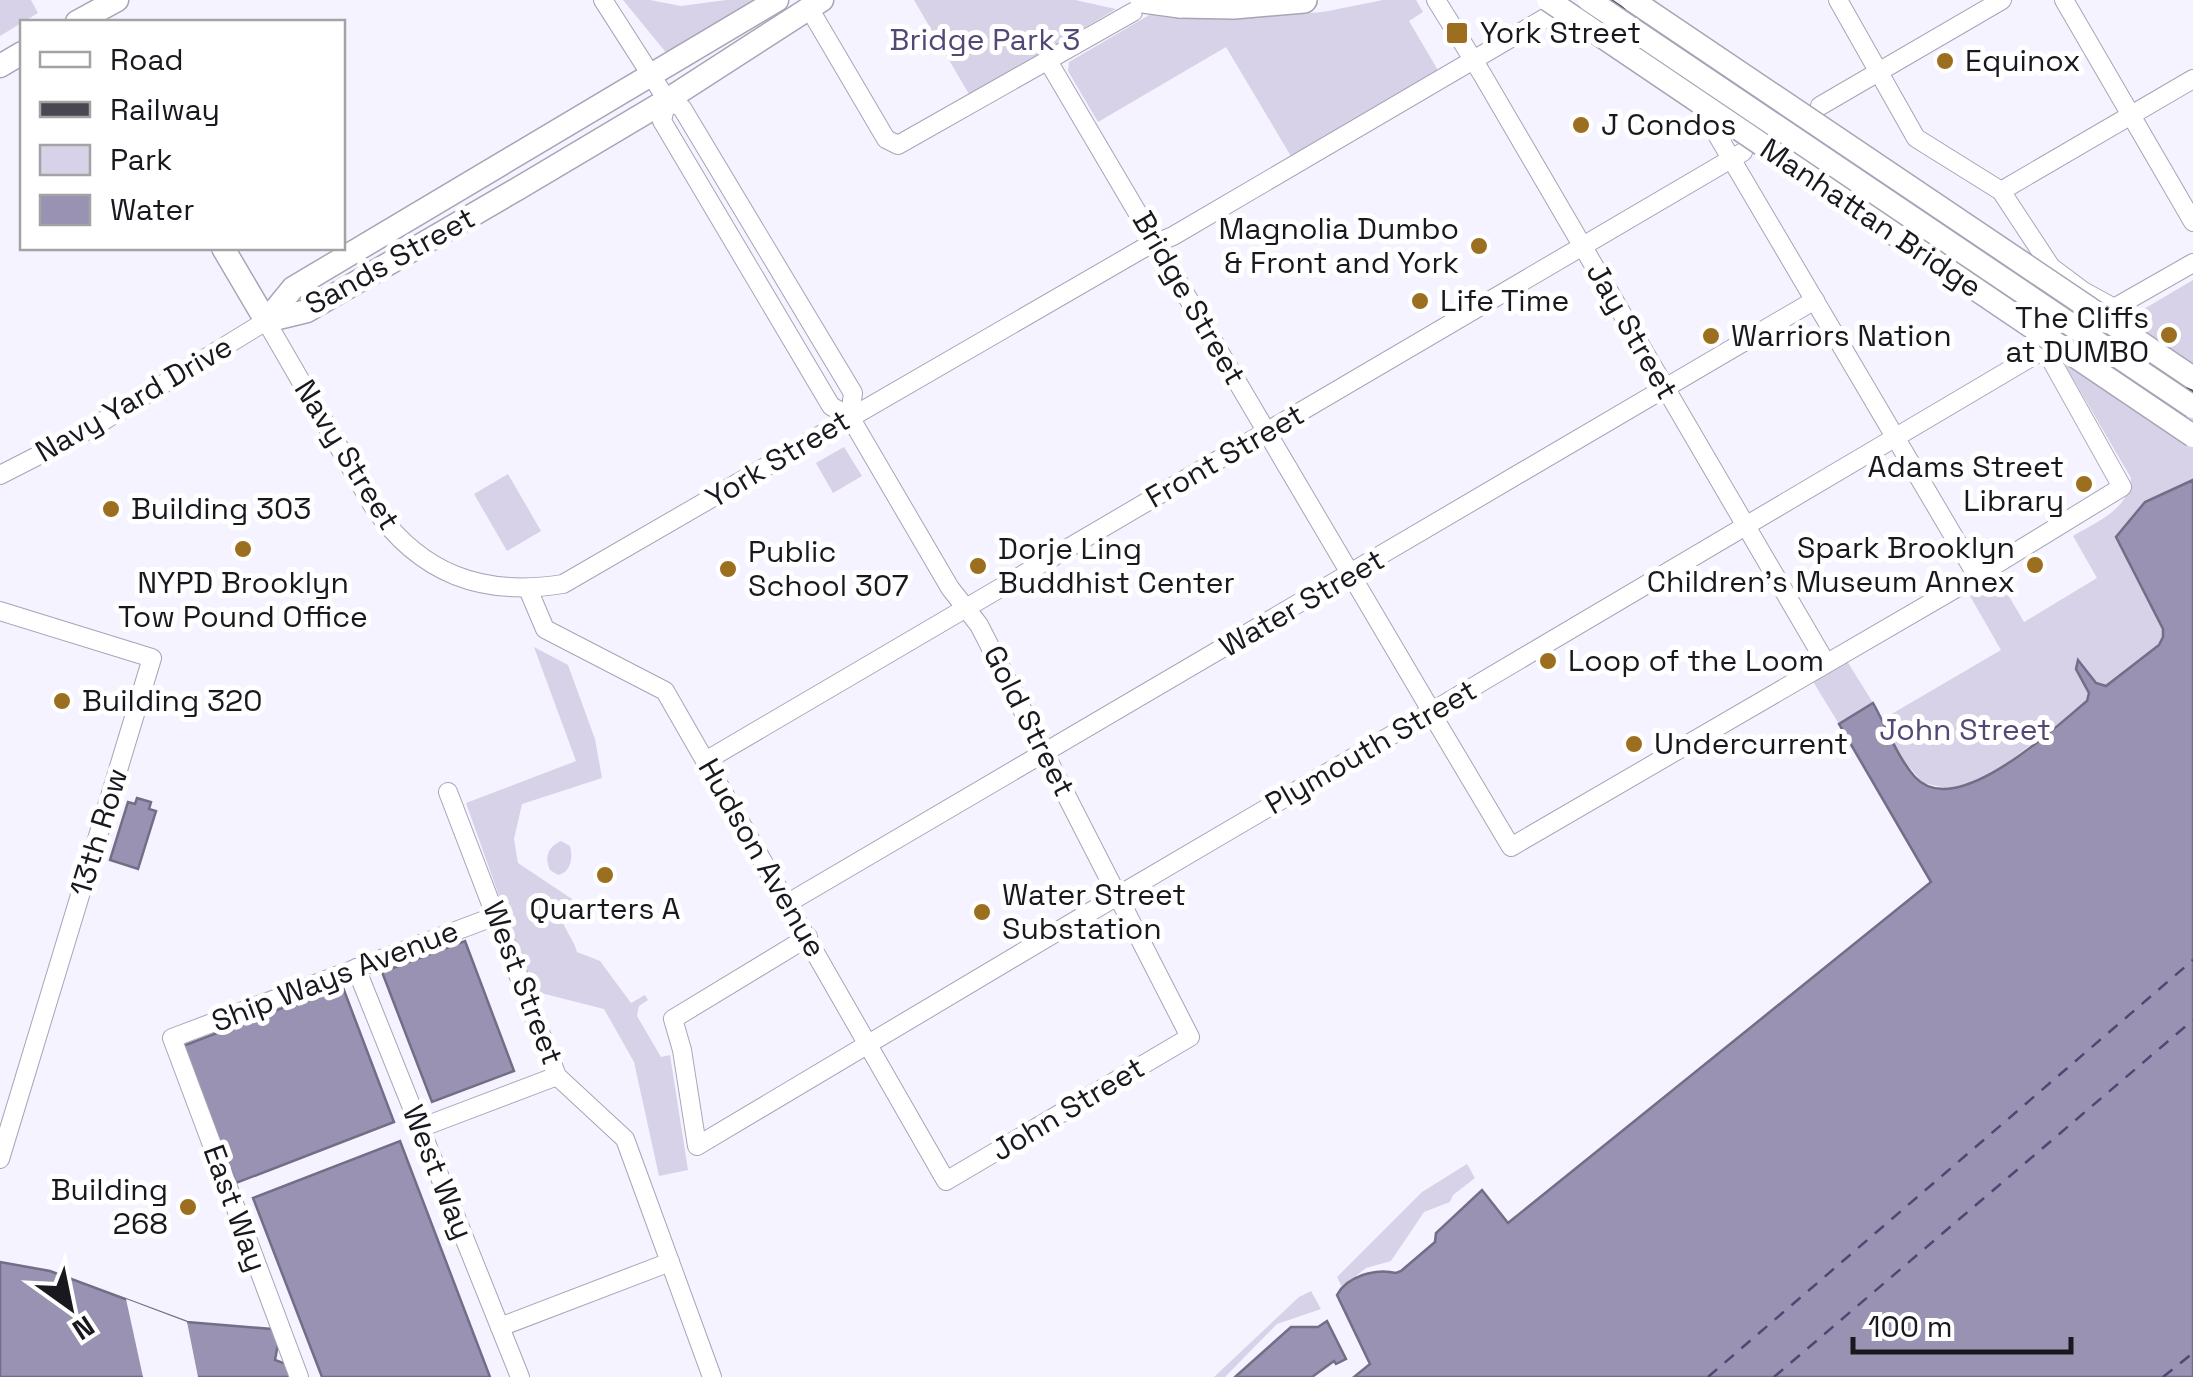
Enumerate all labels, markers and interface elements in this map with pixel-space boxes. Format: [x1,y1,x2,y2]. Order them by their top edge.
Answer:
place label: York Street [1480,13,1641,52]
legend [20,20,345,250]
park label: Bridge Park 3 [890,20,1080,59]
marker: York Street [1444,20,1470,46]
text: Road [110,40,184,79]
place label: Equinox [1965,41,2081,80]
marker: Equinox [1934,50,1956,72]
text: Railway [110,90,220,129]
place label: J Condos [1601,105,1736,144]
marker: J Condos [1570,114,1592,136]
street label: Manhattan Bridge [1753,129,1989,306]
text: Park [110,140,172,179]
text: Water [110,190,195,229]
street label: Sands Street [298,198,482,323]
street label: Bridge Street [1124,204,1255,392]
place label: Magnolia Dumbo & Front and York [1218,209,1459,282]
marker: Magnolia Dumbo & Front and York [1468,235,1490,257]
street label: Jay Street [1578,255,1687,406]
place label: Life Time [1440,281,1569,320]
marker: Life Time [1409,290,1431,312]
place label: The Cliffs at DUMBO [2005,298,2149,371]
place label: Warriors Nation [1731,316,1952,355]
marker: The Cliffs at DUMBO [2158,324,2180,346]
marker: Warriors Nation [1700,325,1722,347]
street label: Navy Yard Drive [28,326,239,471]
street label: Navy Street [286,372,409,537]
street label: Front Street [1138,395,1311,517]
street label: York Street [699,400,857,517]
place label: Adams Street Library [1868,447,2064,520]
marker: Adams Street Library [2073,473,2095,495]
place label: Building 303 [131,489,311,528]
marker: Building 303 [100,498,122,520]
place label: Spark Brooklyn Children's Museum Annex [1647,528,2015,601]
place label: Dorje Ling Buddhist Center [998,529,1235,602]
place label: Public School 307 [748,532,909,605]
marker: NYPD Brooklyn Tow Pound Office [232,538,254,560]
street label: Water Street [1212,540,1391,665]
marker: Spark Brooklyn Children's Museum Annex [2024,554,2046,576]
marker: Dorje Ling Buddhist Center [967,555,989,577]
marker: Public School 307 [717,558,739,580]
place label: NYPD Brooklyn Tow Pound Office [118,563,368,636]
street label: Gold Street [975,639,1084,803]
place label: Loop of the Loom [1568,641,1824,680]
marker: Loop of the Loom [1537,650,1559,672]
street label: Plymouth Street [1258,670,1484,823]
place label: Building 320 [82,681,262,720]
marker: Building 320 [51,690,73,712]
park label: John Street [1879,710,2051,749]
place label: Undercurrent [1654,724,1848,763]
marker: Undercurrent [1623,733,1645,755]
street label: Hudson Avenue [690,751,835,964]
street label: 13th Row [61,763,136,901]
marker: Quarters A [594,864,616,886]
place label: Water Street Substation [1002,875,1186,948]
place label: Quarters A [529,889,681,928]
street label: West Street [474,895,573,1070]
marker: Water Street Substation [971,901,993,923]
street label: Ship Ways Avenue [206,911,464,1041]
street label: John Street [984,1048,1151,1170]
street label: West Way [394,1099,483,1245]
street label: East Way [195,1139,276,1276]
place label: Building 268 [51,1170,168,1243]
marker: Building 268 [177,1196,199,1218]
north arrow [20,1257,120,1357]
scale bar [1853,1292,2070,1354]
text: 100 m [1868,1307,1953,1346]
text: N [66,1308,101,1348]

